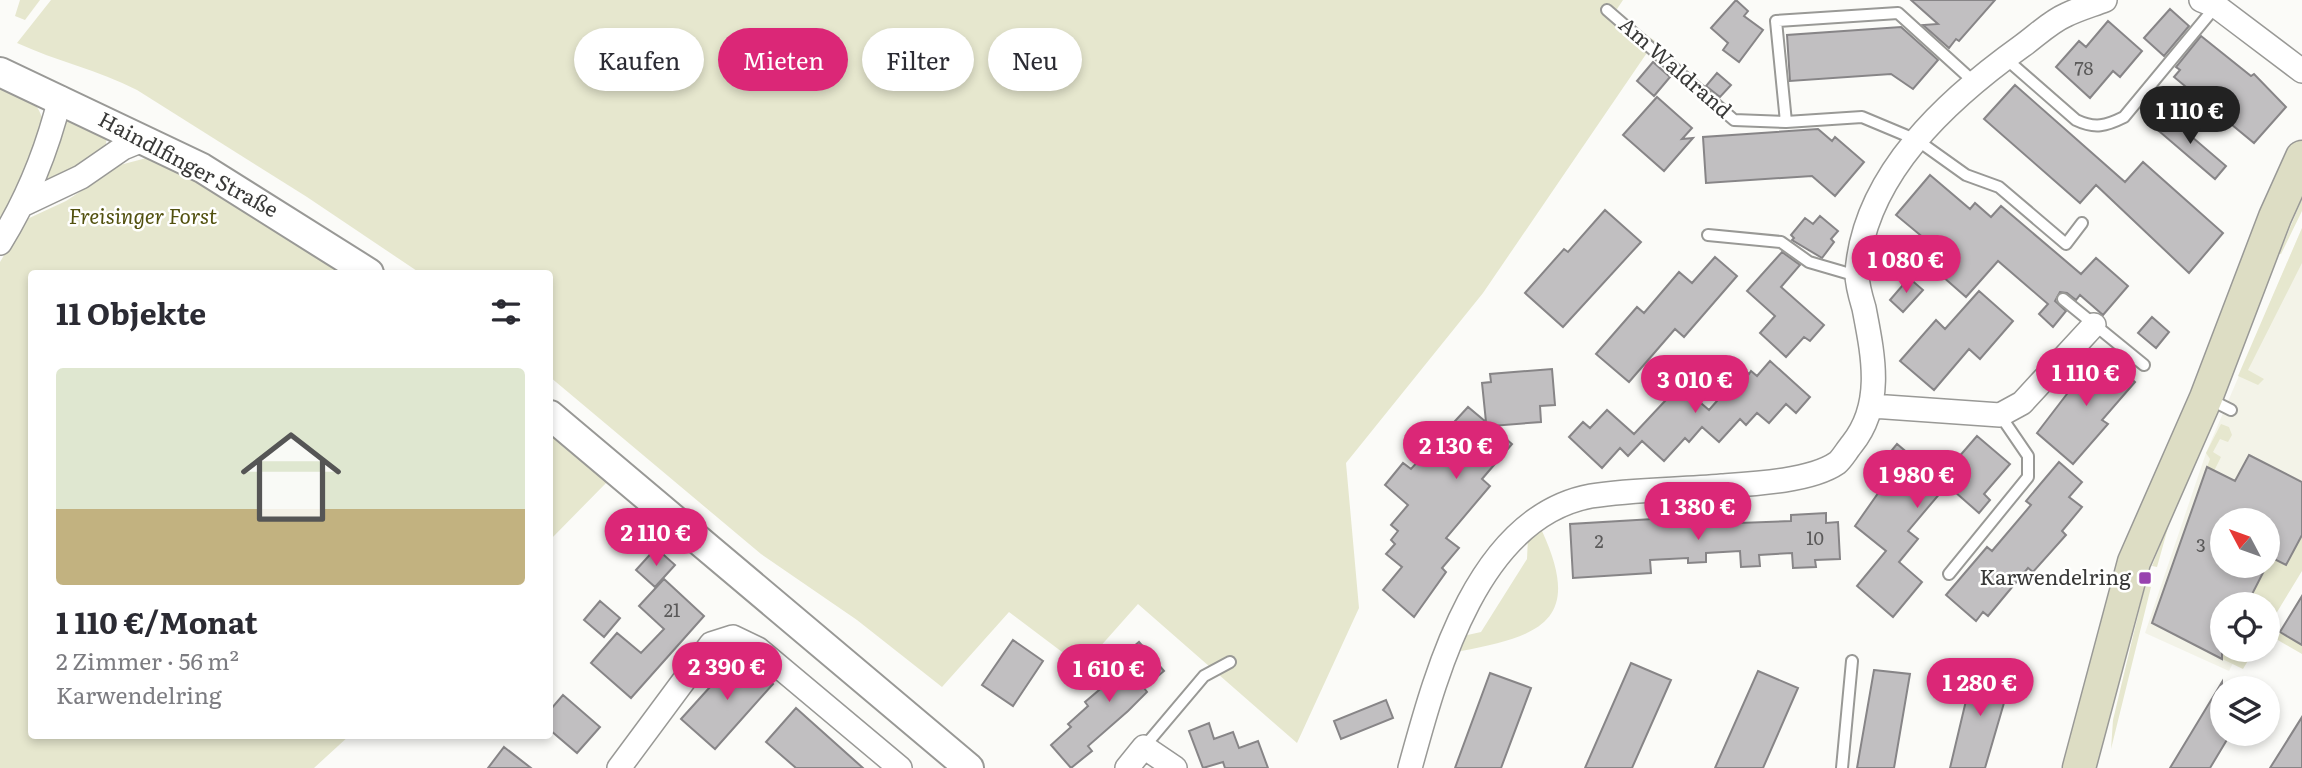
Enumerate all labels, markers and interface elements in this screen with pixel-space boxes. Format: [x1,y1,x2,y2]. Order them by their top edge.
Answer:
street label: Am Waldrand [1613,8,1740,124]
chip: Kaufen [574,28,704,91]
chip: Mieten [718,28,848,91]
chip: Filter [862,28,974,91]
chip: Neu [988,28,1082,91]
house number: 78 [2074,54,2094,81]
pin: 1 110 € [2125,86,2255,146]
text: 1 110 € [2156,92,2224,126]
street label: Haindlfinger Straße [94,102,285,223]
park label: Freisinger Forst [69,199,218,230]
pin: 1 080 € [1841,236,1971,295]
text: 1 080 € [1868,241,1944,275]
text: 11 Objekte [56,290,206,334]
icon: filters [487,293,525,331]
pin: 1 110 € [2021,348,2151,408]
text: 1 110 € [2052,354,2120,388]
pin: 3 010 € [1630,356,1760,415]
text: 3 010 € [1657,361,1733,395]
icon: home [228,414,354,540]
pin: 2 130 € [1391,421,1521,481]
text: 2 130 € [1419,427,1493,461]
pin: 1 980 € [1852,450,1982,510]
text: 1 980 € [1879,456,1955,490]
pin: 1 380 € [1633,482,1763,542]
text: 1 380 € [1660,488,1736,522]
pin: 2 110 € [591,508,721,568]
north arrow [2210,508,2280,578]
map controls [2210,508,2280,746]
text: 2 110 € [621,514,691,548]
house number: 10 [1806,524,1824,551]
house number: 2 [1594,527,1604,554]
house number: 3 [2196,531,2206,558]
place label: Karwendelring [1980,560,2131,591]
marker: Karwendelring [2137,570,2153,586]
button: locate [2210,592,2280,662]
house number: 21 [664,596,680,623]
text: 1 110 €/Monat [56,599,258,643]
pin: 2 390 € [662,642,792,702]
text: 2 Zimmer · 56 m² [56,643,239,677]
pin: 1 610 € [1044,644,1174,704]
text: 2 390 € [688,648,766,682]
text: 1 610 € [1073,650,1145,684]
pin: 1 280 € [1915,658,2045,718]
text: 1 280 € [1943,664,2017,698]
button: layers [2210,676,2280,746]
text: Karwendelring [56,677,222,711]

